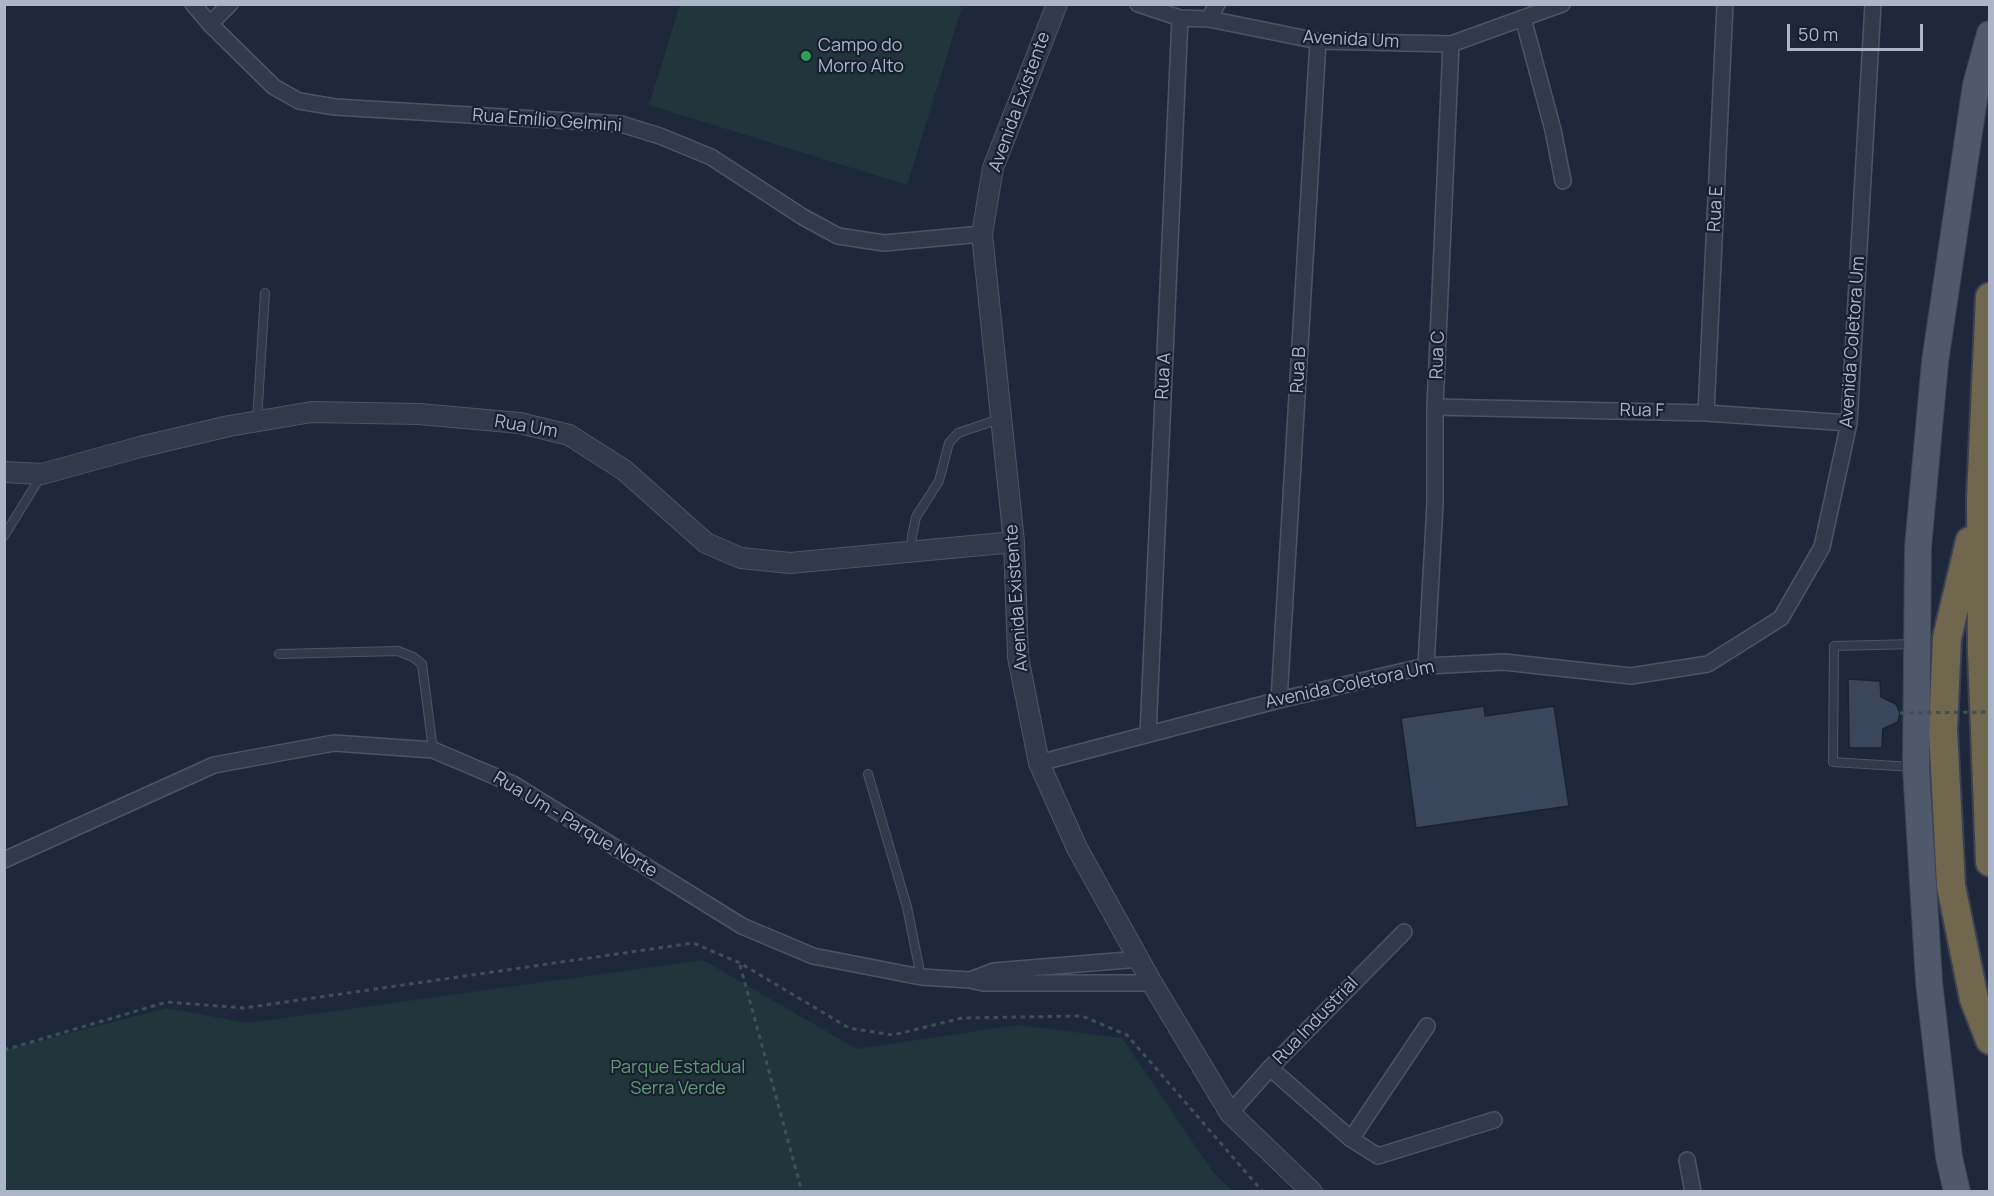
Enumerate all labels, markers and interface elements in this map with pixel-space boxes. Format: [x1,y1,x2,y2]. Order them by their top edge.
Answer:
scale bar [1790,12,1926,50]
text: 50 m [1798,22,1838,46]
street label: Avenida Um [1302,27,1400,53]
street label: Avenida Existente [985,29,1055,175]
place label: Campo do Morro Alto [818,35,904,78]
marker: Campo do Morro Alto [799,49,813,63]
street label: Rua Emílio Gelmini [472,105,622,137]
street label: Rua E [1704,186,1728,232]
street label: Avenida Coletora Um [1836,255,1870,429]
street label: Rua C [1426,330,1450,380]
street label: Rua B [1287,346,1311,394]
street label: Rua A [1152,352,1176,400]
street label: Rua F [1619,400,1665,422]
street label: Rua Um [493,411,559,443]
street label: Avenida Existente [1001,524,1033,672]
street label: Avenida Coletora Um [1264,657,1436,713]
street label: Rua Um - Parque Norte [489,767,661,883]
street label: Rua Industrial [1269,973,1363,1069]
park label: Parque Estadual Serra Verde [611,1057,745,1100]

